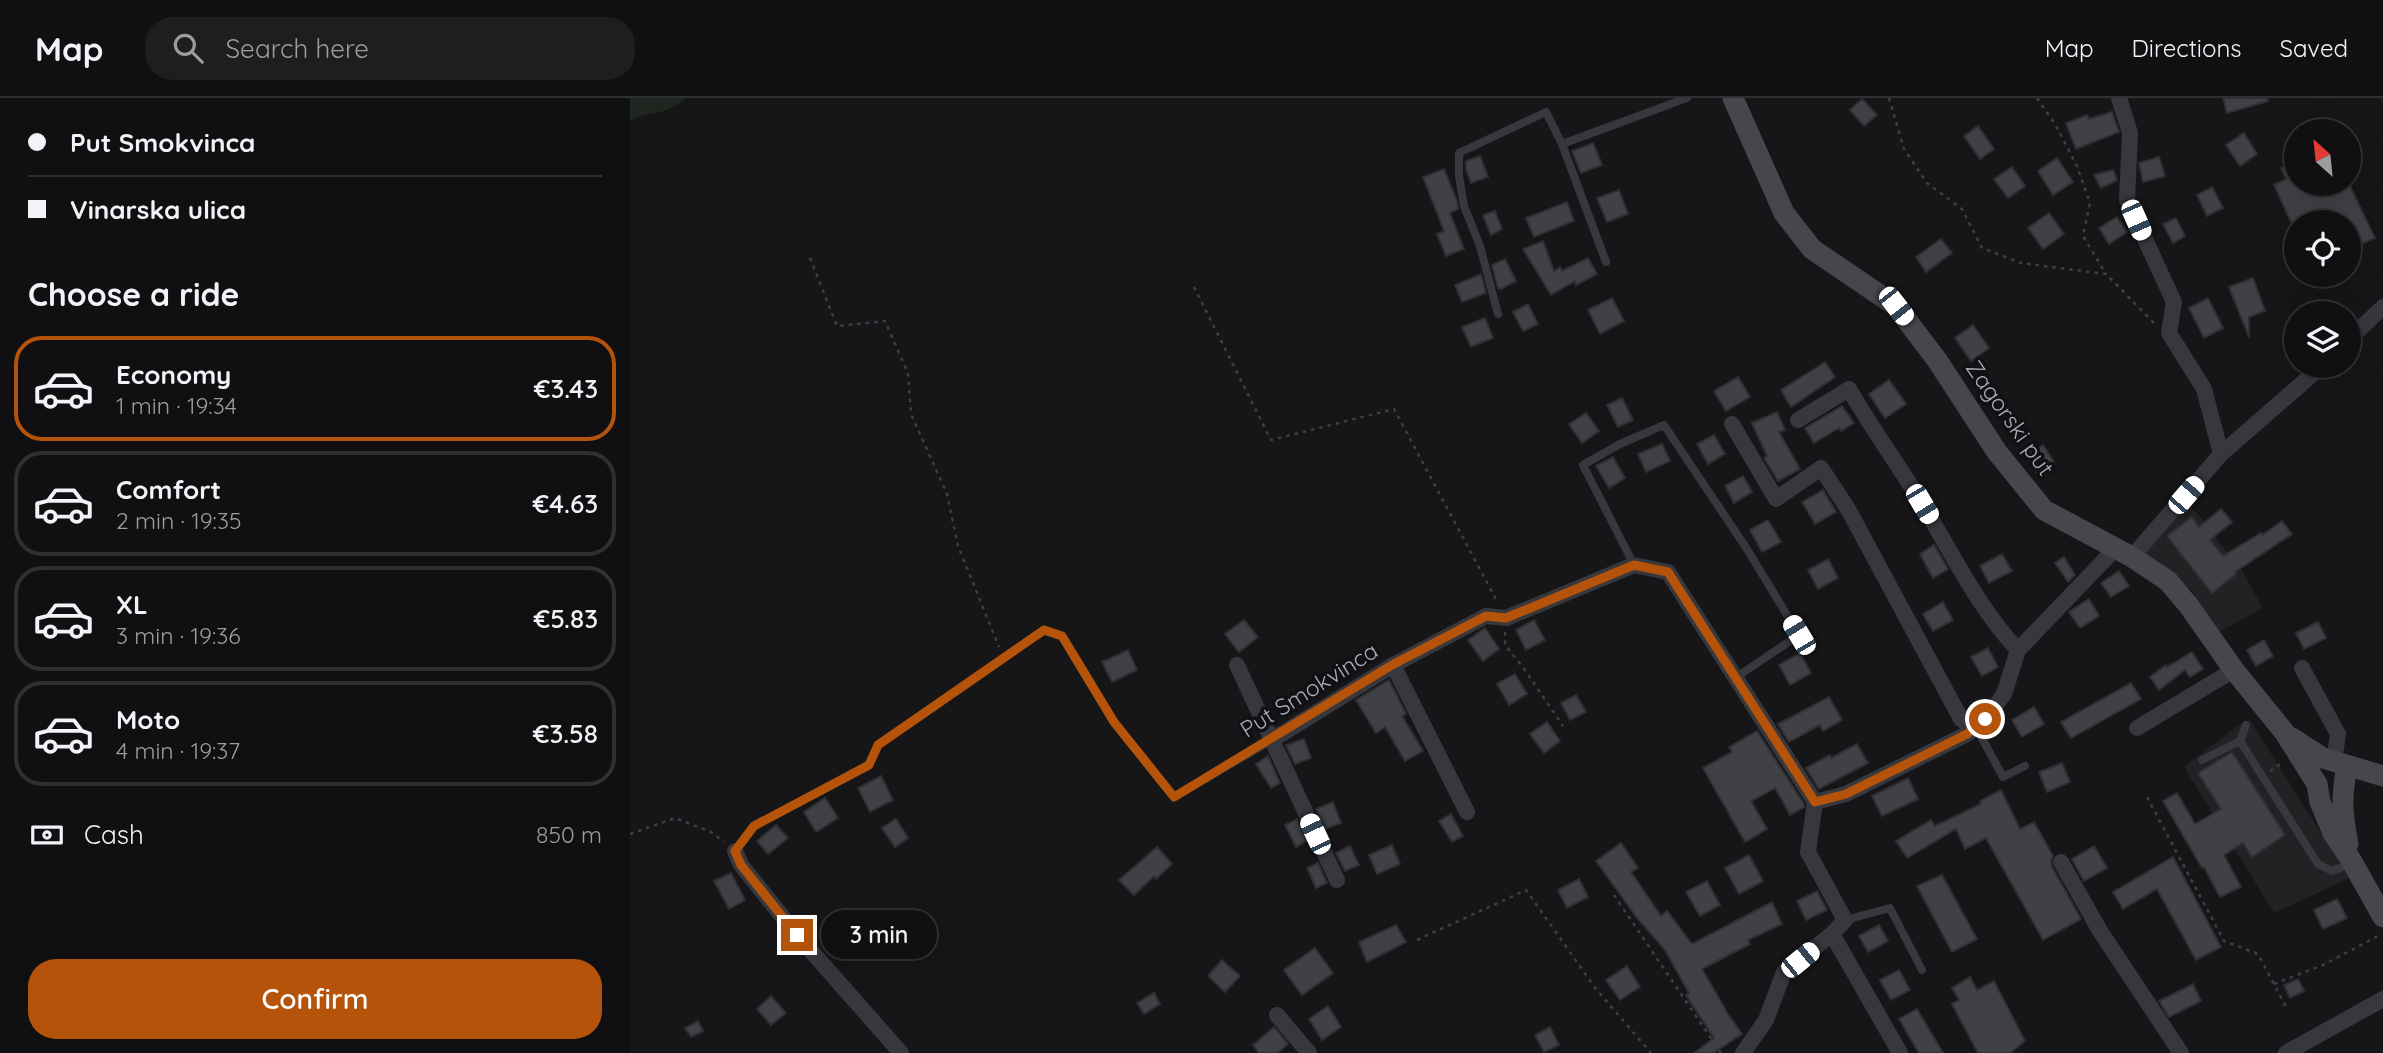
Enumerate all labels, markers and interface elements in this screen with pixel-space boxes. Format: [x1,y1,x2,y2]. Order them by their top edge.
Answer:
search box [145,17,635,80]
text: Map [35,28,103,69]
icon: search [169,29,207,67]
text: Search here [225,32,369,65]
text: Map [2045,33,2094,63]
text: Directions [2132,33,2242,63]
text: Saved [2280,33,2348,63]
north arrow [2284,119,2361,196]
map controls [2284,119,2361,378]
text: Put Smokvinca [70,126,255,159]
text: Vinarska ulica [70,193,246,226]
car [2118,197,2155,243]
button: locate [2284,210,2361,287]
text: Choose a ride [28,274,240,314]
car [1875,283,1918,329]
button: layers [2284,301,2361,378]
street label: Zagorski put [1960,354,2061,481]
icon: car [32,357,95,420]
text: Economy [116,358,231,391]
text: €3.43 [534,372,598,405]
text: 1 min · 19:34 [116,391,237,420]
icon: car [32,472,95,535]
car [2165,472,2208,518]
text: Comfort [116,473,221,506]
car [1903,481,1942,527]
text: €4.63 [533,487,598,520]
text: 2 min · 19:35 [116,506,242,535]
icon: car [32,587,95,650]
text: XL [116,588,148,621]
text: €5.83 [534,602,598,635]
car [1780,612,1819,658]
text: 3 min · 19:36 [116,621,241,650]
street label: Put Smokvinca [1234,636,1383,743]
icon: car [32,702,95,765]
text: Moto [116,703,180,736]
route start [1969,703,2001,735]
text: €3.58 [533,717,598,750]
text: 4 min · 19:37 [116,736,240,765]
car [1297,811,1334,857]
icon: cash [28,816,66,854]
text: Cash [84,818,144,851]
text: 850 m [536,820,602,849]
callout: 3 min [822,910,937,960]
route end [781,919,813,951]
text: 3 min [850,920,908,949]
car [1778,939,1823,981]
button: Confirm [28,959,602,1039]

